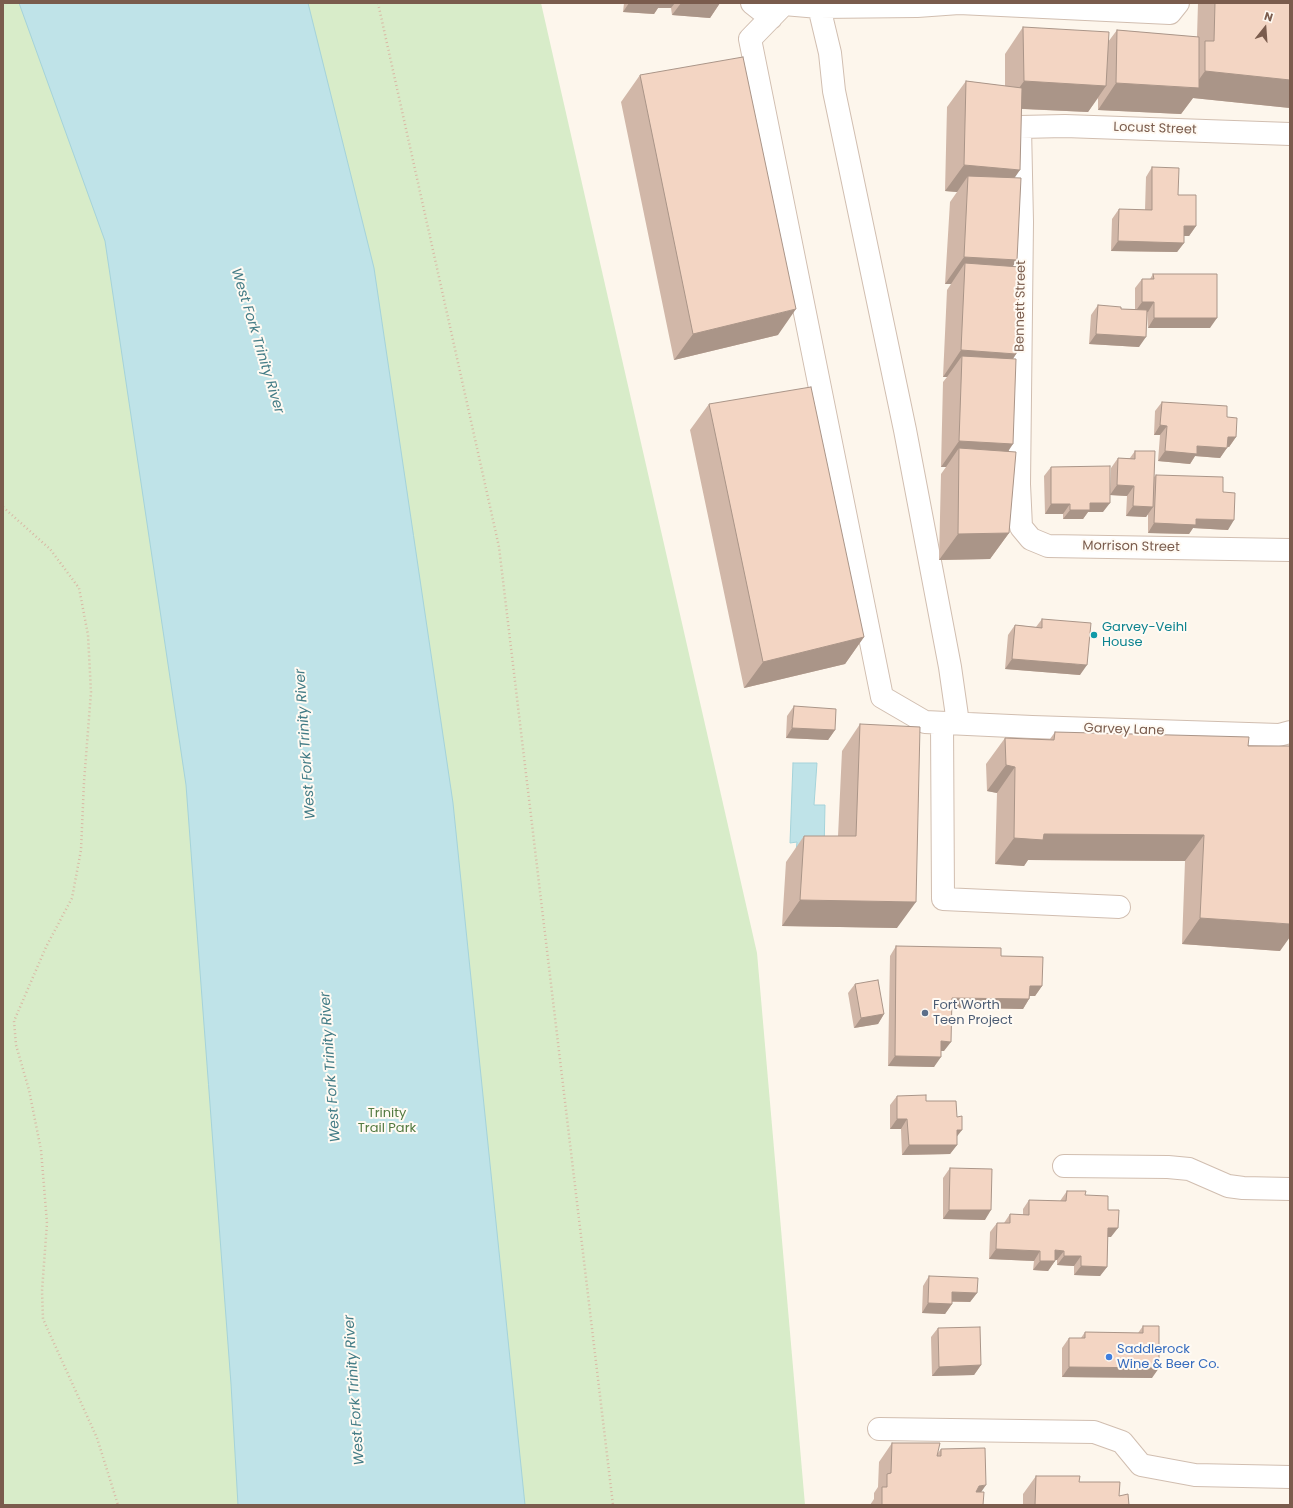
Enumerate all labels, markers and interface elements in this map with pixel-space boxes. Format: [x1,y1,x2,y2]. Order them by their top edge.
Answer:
north arrow [1245,8,1285,48]
text: N [1262,8,1275,25]
street label: Locust Street [1113,120,1197,138]
street label: Bennett Street [1012,260,1030,352]
water label: West Fork Trinity River [227,266,287,416]
street label: Morrison Street [1082,538,1180,556]
place label: Garvey-Veihl House [1102,620,1187,651]
marker: Garvey-Veihl House [1089,630,1099,640]
water label: West Fork Trinity River [292,668,320,820]
street label: Garvey Lane [1083,721,1165,739]
water label: West Fork Trinity River [317,991,345,1143]
place label: Fort Worth Teen Project [933,998,1013,1029]
marker: Fort Worth Teen Project [920,1008,930,1018]
park label: Trinity Trail Park [358,1106,416,1137]
water label: West Fork Trinity River [341,1314,369,1466]
place label: Saddlerock Wine & Beer Co. [1117,1342,1219,1373]
marker: Saddlerock Wine & Beer Co. [1104,1352,1114,1362]

